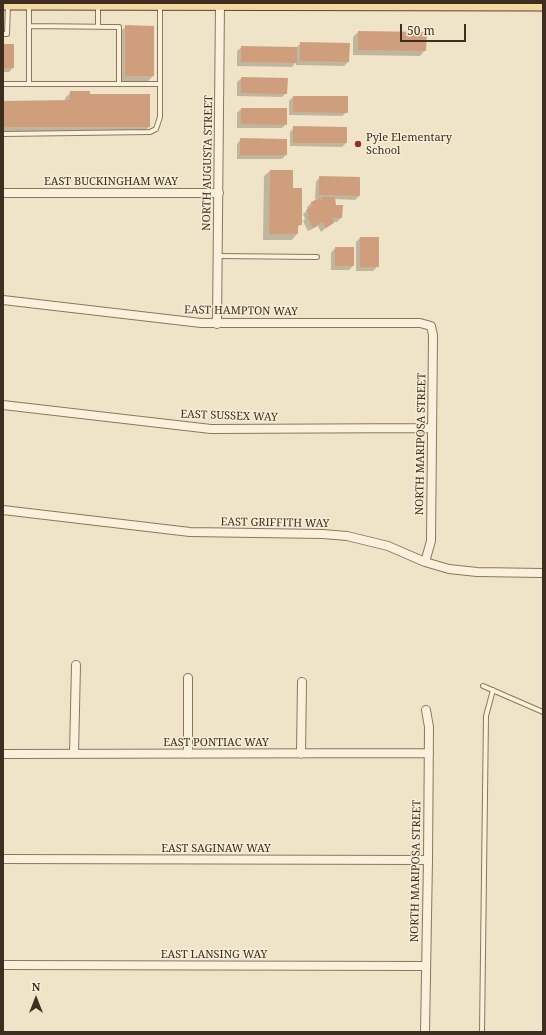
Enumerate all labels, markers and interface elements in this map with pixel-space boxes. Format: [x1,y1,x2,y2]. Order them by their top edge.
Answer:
scale bar [402,16,468,42]
text: 50 m [407,22,435,39]
street label: NORTH AUGUSTA STREET [200,95,216,231]
place label: Pyle Elementary School [366,131,452,157]
marker: Pyle Elementary School [353,139,363,149]
street label: EAST BUCKINGHAM WAY [44,175,178,189]
street label: EAST HAMPTON WAY [184,303,298,319]
street label: NORTH MARIPOSA STREET [413,373,429,515]
street label: EAST SUSSEX WAY [180,408,278,424]
street label: EAST GRIFFITH WAY [220,515,330,531]
street label: EAST PONTIAC WAY [163,736,269,750]
street label: NORTH MARIPOSA STREET [408,800,424,942]
street label: EAST SAGINAW WAY [161,842,271,856]
street label: EAST LANSING WAY [161,948,267,962]
north arrow [16,979,56,1019]
text: N [32,979,40,994]

